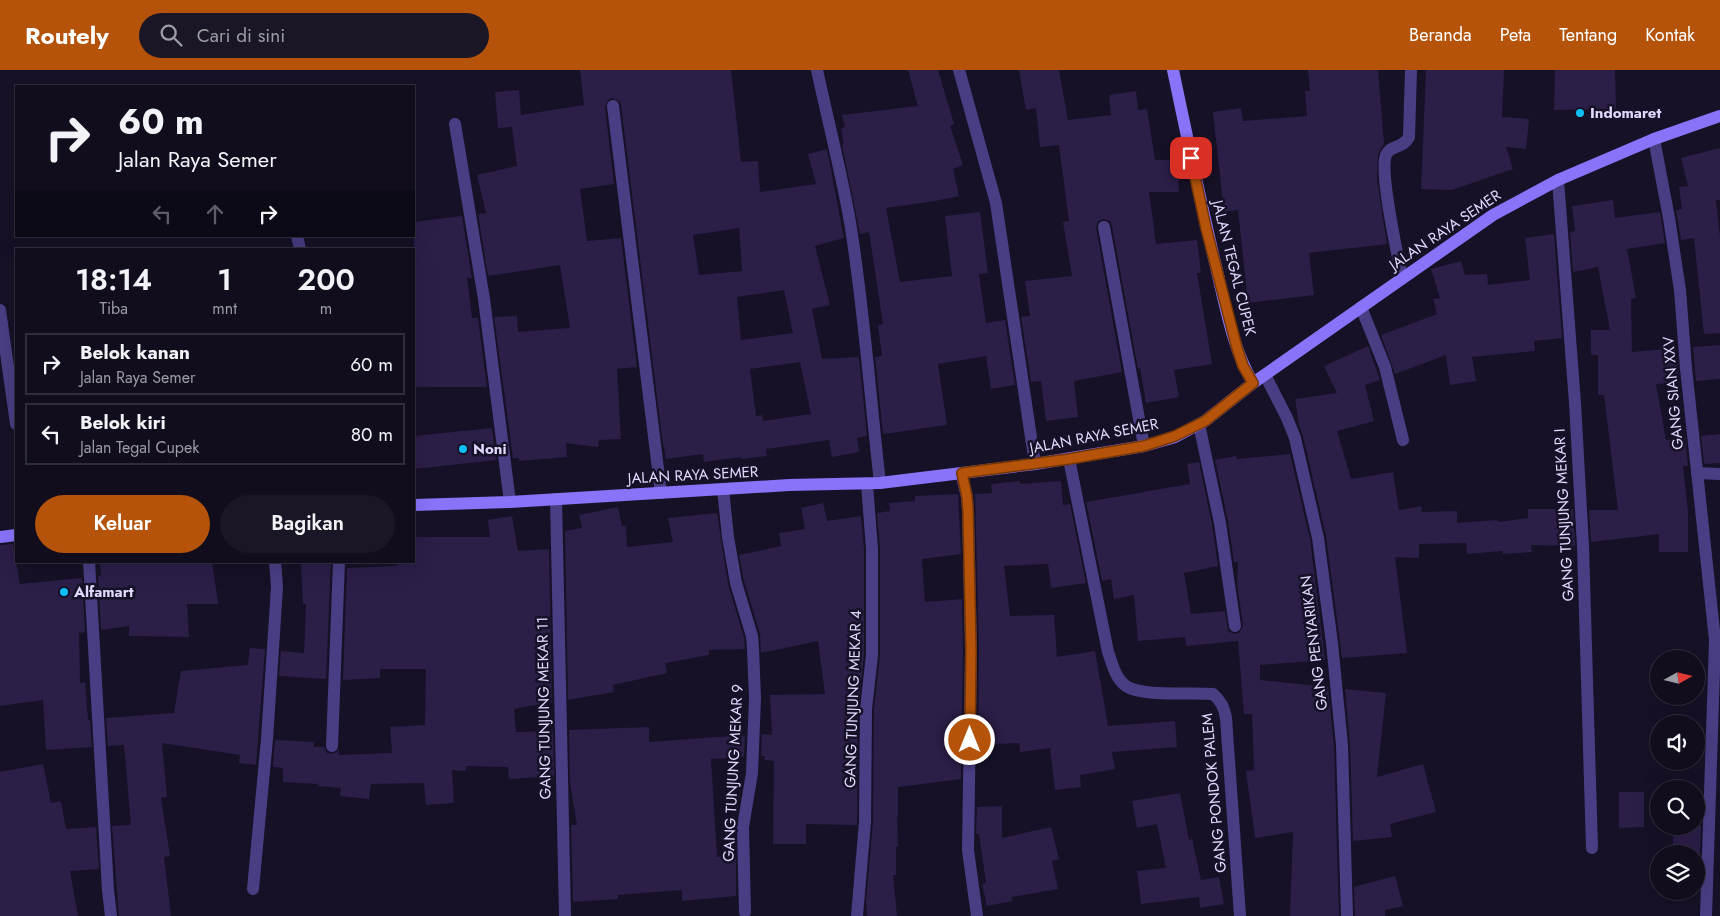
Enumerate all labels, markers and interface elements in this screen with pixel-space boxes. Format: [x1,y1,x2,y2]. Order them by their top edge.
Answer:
search box [139,13,489,58]
text: Routely [25,18,109,53]
icon: search [157,21,185,49]
text: Cari di sini [197,22,285,49]
text: Beranda [1409,22,1472,48]
text: Peta [1500,22,1531,48]
text: Tentang [1559,22,1617,48]
text: Kontak [1645,22,1695,48]
text: 60 m [118,97,204,147]
place label: Indomaret [1590,102,1661,124]
icon: right [35,105,100,170]
marker: Indomaret [1574,107,1586,119]
pin [1170,137,1212,179]
text: Jalan Raya Semer [118,143,277,175]
icon: arrive [1177,144,1205,172]
street label: JALAN RAYA SEMER [1383,184,1506,277]
street label: JALAN TEGAL CUPEK [1206,196,1262,339]
icon: left [148,200,176,228]
icon: ahead [201,200,229,228]
icon: right [254,200,282,228]
text: 18:14 [75,258,152,301]
text: 1 [217,258,232,301]
text: 200 [297,258,355,301]
text: Tiba [99,297,128,320]
text: mnt [212,297,237,320]
text: m [320,297,332,320]
street label: GANG SIAN XXV [1657,335,1689,451]
text: Belok kanan [80,339,190,366]
icon: right [37,350,65,378]
text: 60 m [350,351,393,378]
text: Jalan Raya Semer [80,366,195,389]
text: Belok kiri [80,409,166,436]
street label: JALAN RAYA SEMER [1026,413,1161,460]
icon: left [37,420,65,448]
text: 80 m [351,421,393,448]
street label: GANG TUNJUNG MEKAR I [1548,428,1580,602]
text: Jalan Tegal Cupek [80,436,199,459]
place label: Noni [473,438,507,460]
marker: Noni [457,443,469,455]
street label: JALAN RAYA SEMER [625,461,759,490]
button: Keluar [35,495,210,553]
button: Bagikan [220,495,395,553]
street label: GANG PENYARIKAN [1295,574,1333,712]
place label: Alfamart [73,581,134,603]
marker: Alfamart [58,586,70,598]
street label: GANG TUNJUNG MEKAR 4 [839,609,867,788]
street label: GANG TUNJUNG MEKAR 11 [531,616,557,800]
north arrow [1650,650,1705,705]
map controls [1650,650,1705,900]
street label: GANG TUNJUNG MEKAR 9 [717,684,749,862]
street label: GANG PONDOK PALEM [1196,712,1232,874]
position arrow [943,713,995,765]
button: sound [1650,715,1705,770]
button: search [1650,780,1705,835]
button: layers [1650,845,1705,900]

